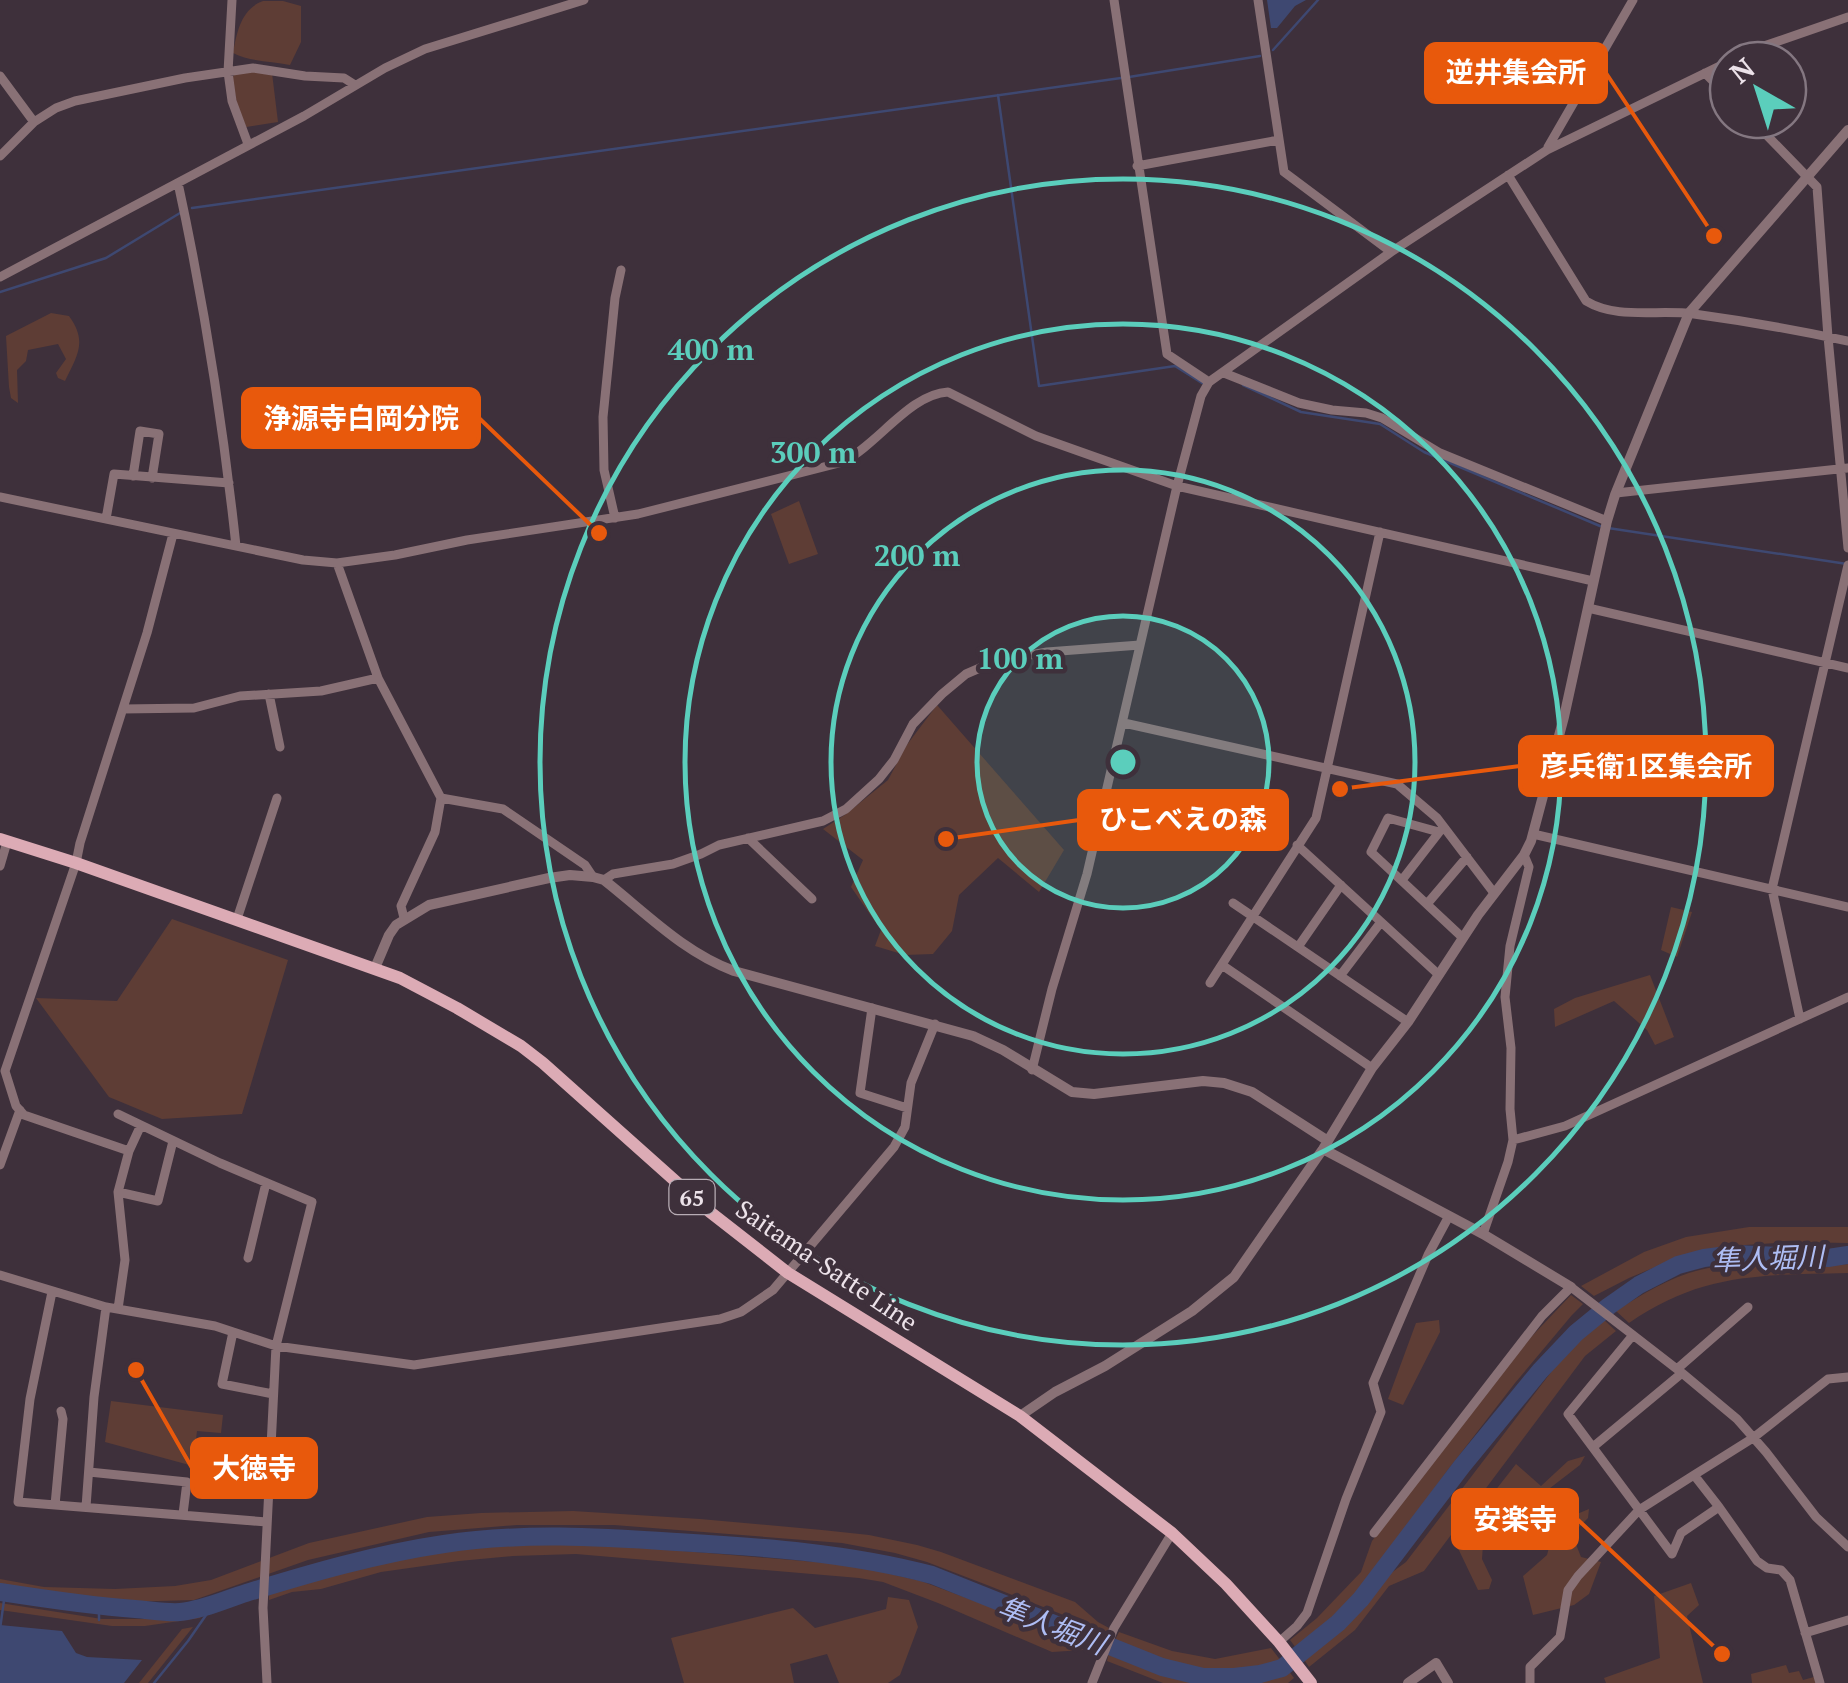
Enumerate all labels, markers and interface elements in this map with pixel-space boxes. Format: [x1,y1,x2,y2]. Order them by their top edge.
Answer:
north arrow [1708,40,1808,140]
callout: 逆井集会所 [1426,44,1606,102]
text: N [1722,49,1762,91]
text: 逆井集会所 [1446,53,1586,90]
text: 400 m [668,329,755,369]
callout: 浄源寺白岡分院 [243,389,479,447]
text: 浄源寺白岡分院 [263,399,459,436]
text: 300 m [770,432,857,472]
text: 200 m [874,535,961,575]
text: 100 m [977,638,1064,678]
callout: 彦兵衛1区集会所 [1520,737,1772,795]
centre of rings [1105,744,1141,780]
text: 彦兵衛1区集会所 [1540,747,1752,784]
callout: ひこべえの森 [1079,791,1287,849]
text: ひこべえの森 [1099,800,1267,837]
road number: 65 [670,1180,714,1214]
street label: Saitama-Satte Line [730,1192,924,1338]
water label: 隼人堀川 [1711,1237,1828,1278]
callout: 大徳寺 [192,1439,316,1497]
text: 大徳寺 [212,1449,296,1486]
callout: 安楽寺 [1453,1490,1577,1548]
text: 安楽寺 [1473,1500,1557,1537]
water label: 隼人堀川 [993,1588,1114,1663]

